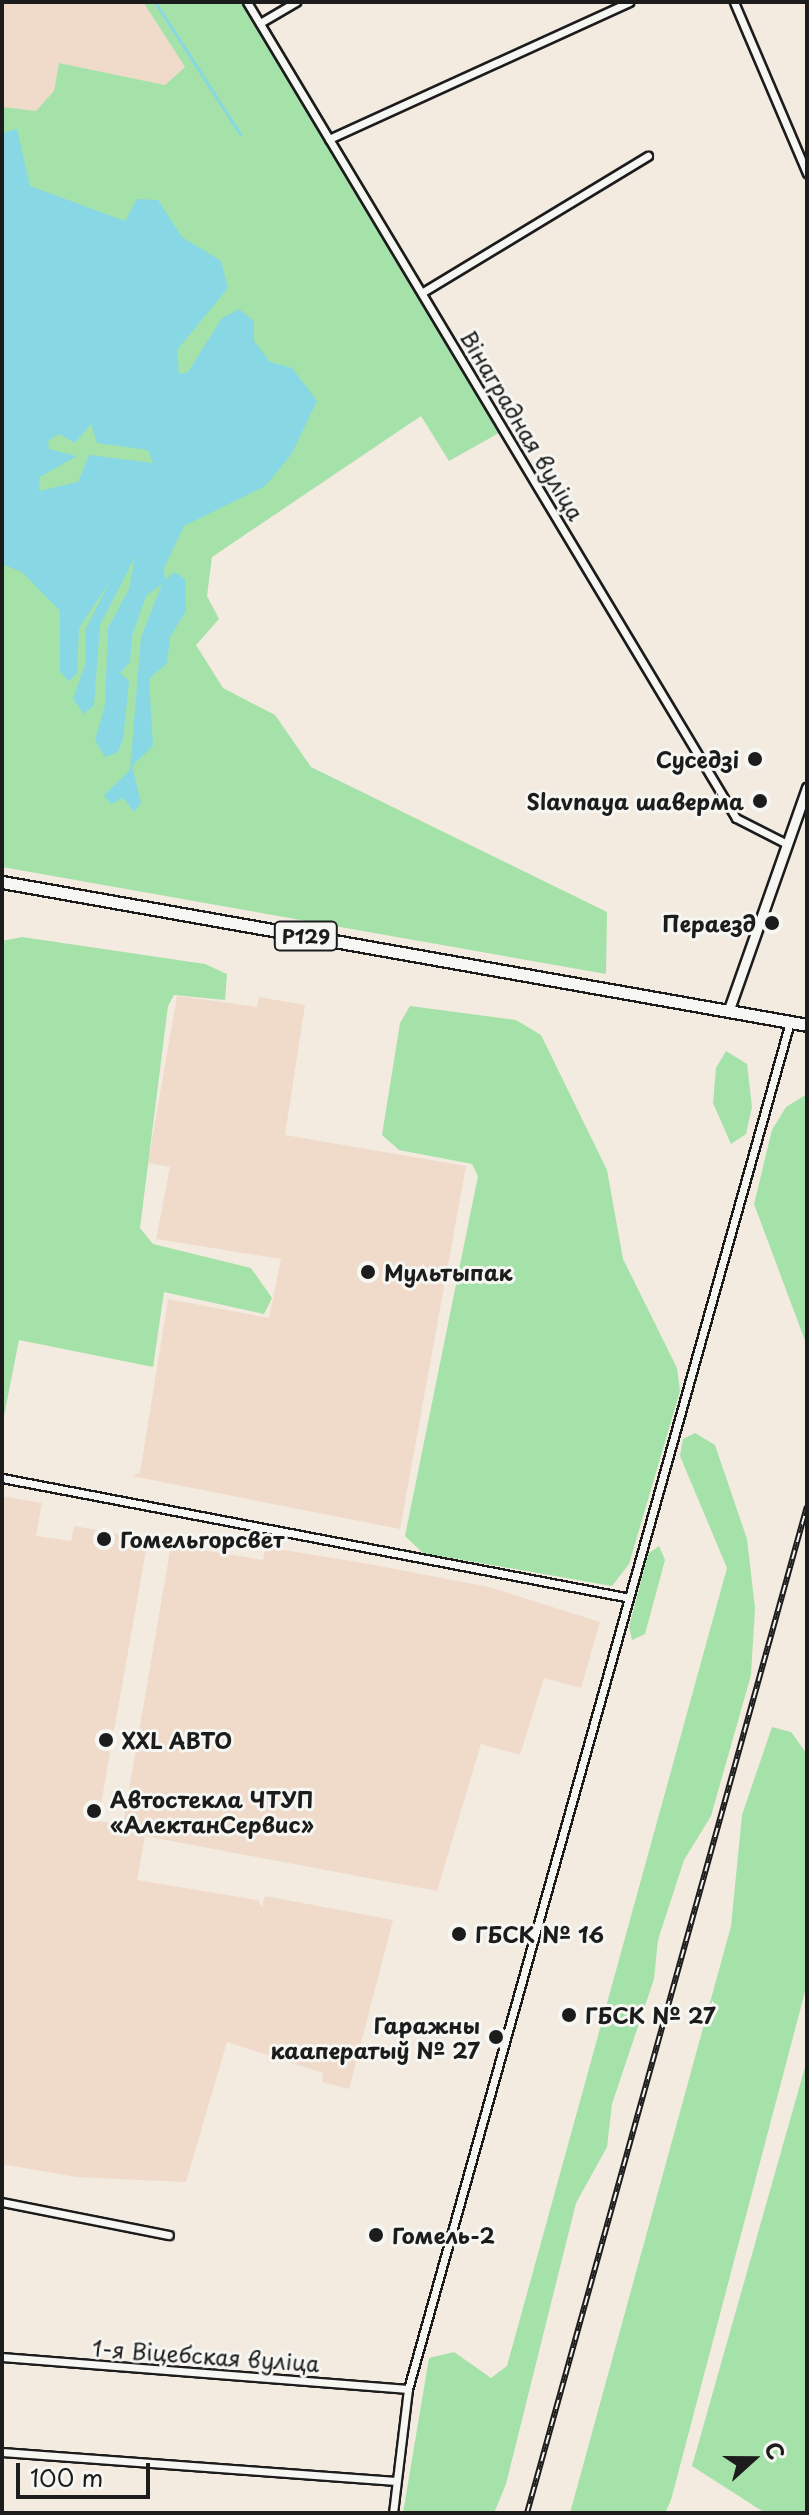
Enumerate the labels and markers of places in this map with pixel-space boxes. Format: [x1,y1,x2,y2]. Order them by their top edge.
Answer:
place label: Суседзі [656,746,739,772]
marker: Суседзі [746,750,764,768]
place label: Slavnaya шаверма [526,788,744,814]
marker: Slavnaya шаверма [751,792,769,810]
place label: Пераезд [662,910,756,936]
marker: Пераезд [763,914,781,932]
place label: Мультыпак [384,1259,513,1285]
marker: Мультыпак [359,1263,377,1281]
place label: Гомельгорсвет [120,1526,284,1552]
marker: Гомельгорсвет [95,1530,113,1548]
place label: XXL АВТО [122,1727,233,1753]
marker: XXL АВТО [97,1731,115,1749]
place label: Автостекла ЧТУП «АлектанСервис» [110,1785,314,1836]
marker: Автостекла ЧТУП «АлектанСервис» [85,1802,103,1820]
place label: ГБСК № 16 [475,1921,603,1947]
marker: ГБСК № 16 [450,1925,468,1943]
place label: ГБСК № 27 [585,2002,715,2028]
marker: ГБСК № 27 [560,2006,578,2024]
place label: Гаражны кааператыў № 27 [270,2011,480,2062]
marker: Гаражны кааператыў № 27 [487,2028,505,2046]
place label: Гомель-2 [392,2222,495,2248]
marker: Гомель-2 [367,2226,385,2244]

